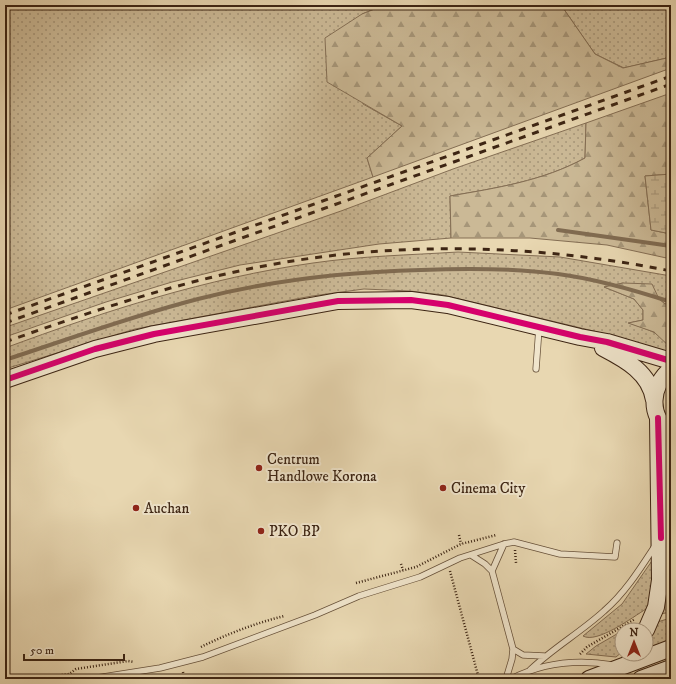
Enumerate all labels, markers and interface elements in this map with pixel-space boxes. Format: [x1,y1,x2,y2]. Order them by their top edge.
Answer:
place label: Centrum Handlowe Korona [267,450,377,486]
marker: Centrum Handlowe Korona [254,463,264,473]
place label: Cinema City [451,479,526,498]
marker: Cinema City [438,483,448,493]
place label: Auchan [144,499,189,518]
marker: Auchan [131,503,141,513]
place label: PKO BP [269,522,320,541]
marker: PKO BP [256,526,266,536]
north arrow [614,622,654,662]
text: N [629,626,639,640]
scale bar [24,636,124,662]
text: 50 m [30,643,54,658]

